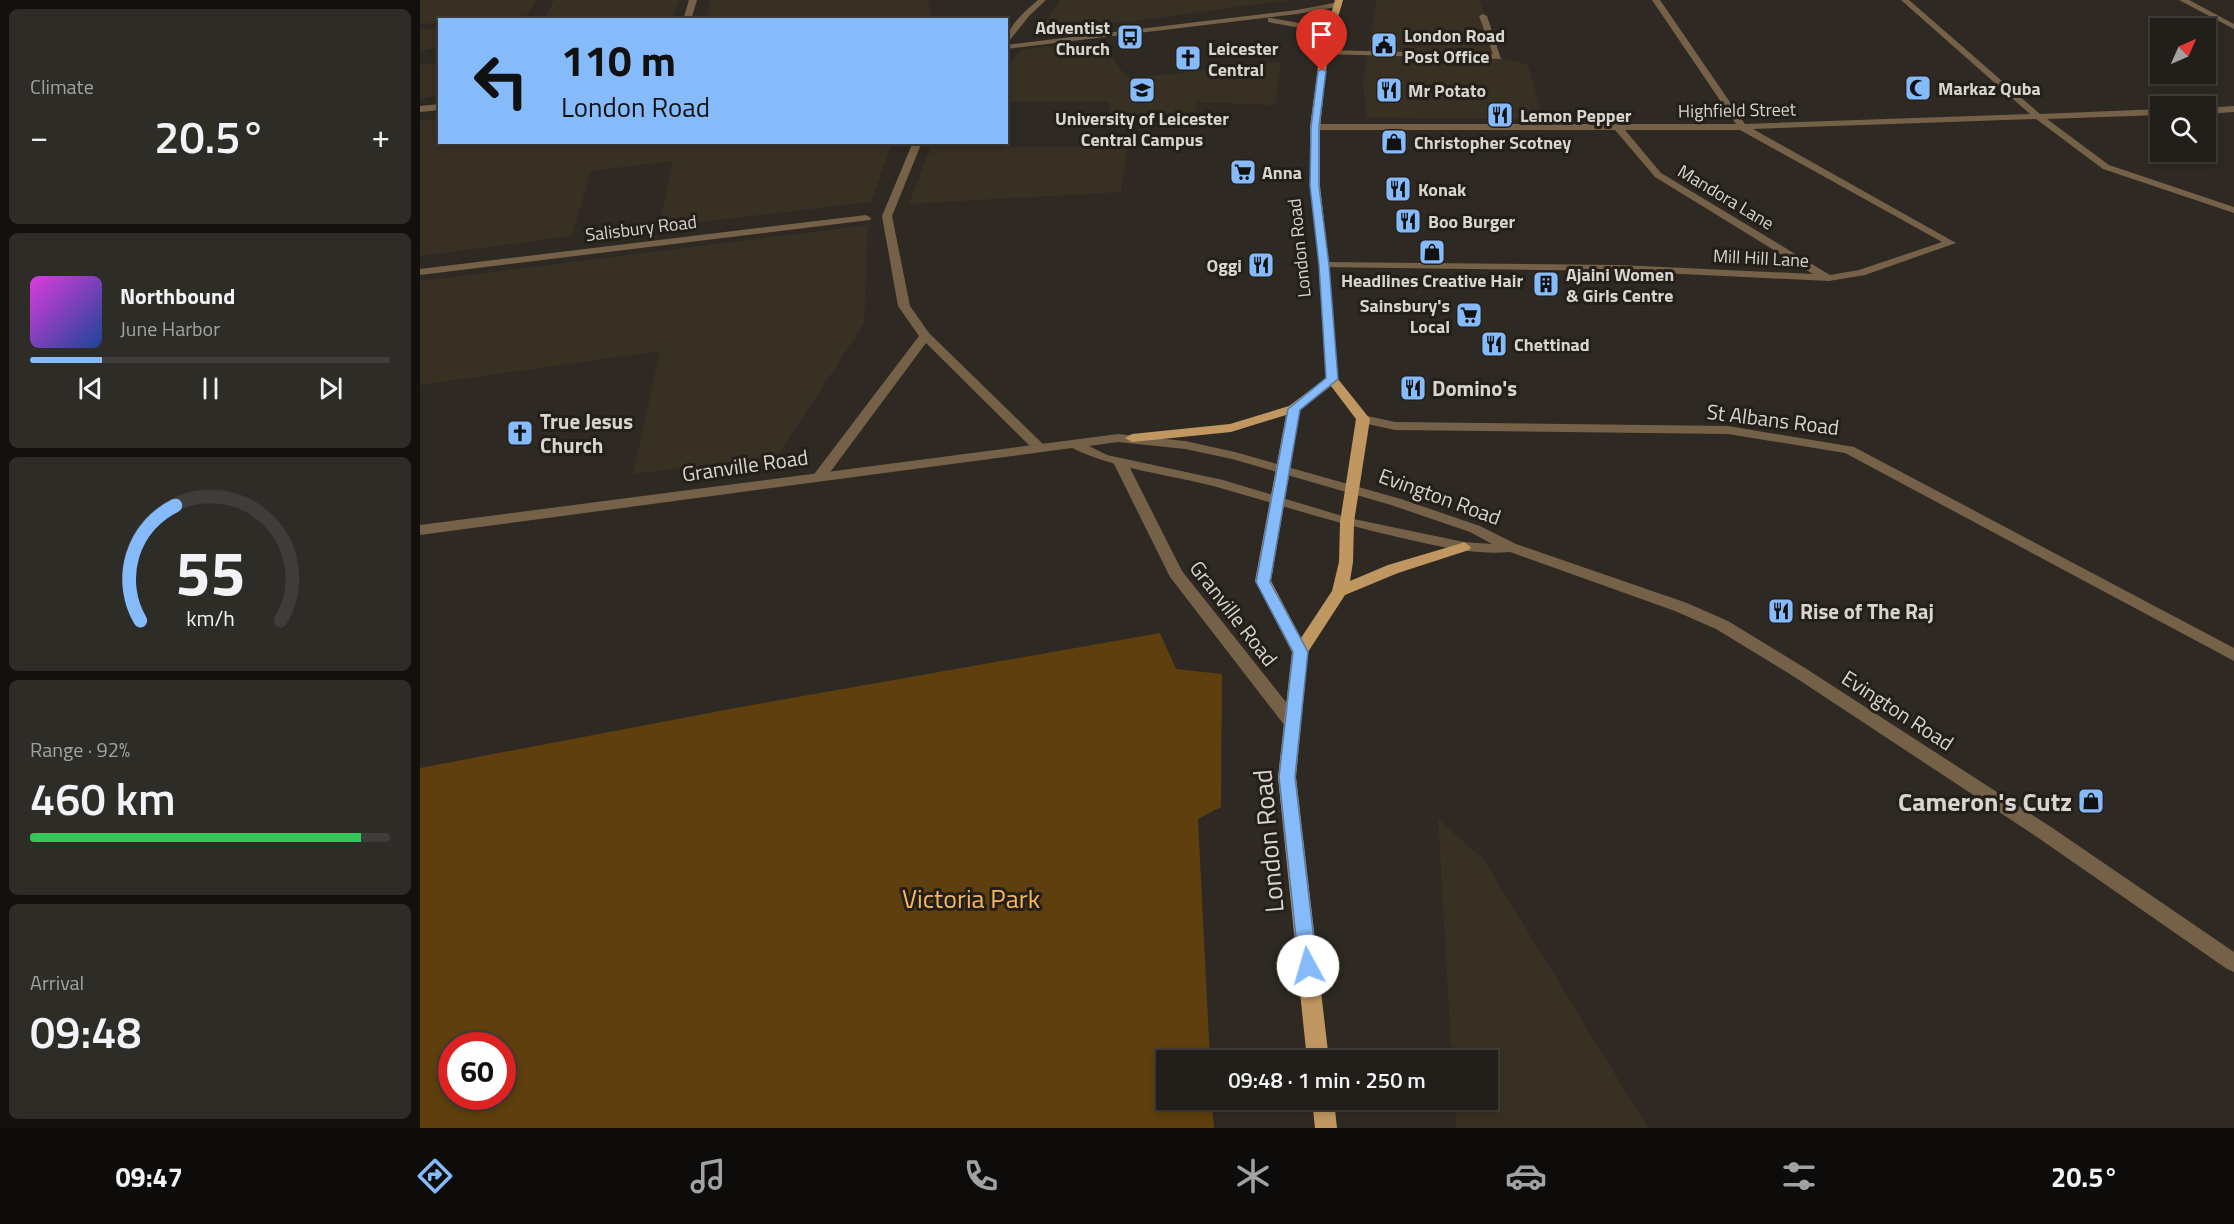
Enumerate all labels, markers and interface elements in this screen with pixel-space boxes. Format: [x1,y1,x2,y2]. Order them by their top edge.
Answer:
pin [1296,9,1347,71]
place label: Adventist Church [1035,14,1110,62]
icon: arrive [1305,18,1338,51]
north arrow [2150,18,2216,84]
map controls [2150,18,2216,162]
bus stop icon: Adventist Church [1115,22,1145,52]
place label: London Road Post Office [1404,22,1505,70]
text: 110 m [561,28,676,92]
public building icon: London Road Post Office [1369,30,1399,60]
place label: Leicester Central [1208,35,1279,83]
icon: left [462,42,540,120]
church icon: Leicester Central [1173,43,1203,73]
text: Climate [30,71,94,102]
mosque icon: Markaz Quba [1903,73,1933,103]
school or university icon: University of Leicester Central Campus [1127,75,1157,105]
restaurant icon: Mr Potato [1374,75,1404,105]
place label: Markaz Quba [1938,75,2041,102]
place label: Mr Potato [1408,77,1486,104]
text: London Road [561,86,710,127]
street label: Highfield Street [1678,95,1797,125]
button: search [2150,96,2216,162]
restaurant icon: Lemon Pepper [1485,100,1515,130]
text: 20.5° [154,102,266,170]
place label: Lemon Pepper [1520,102,1632,129]
place label: University of Leicester Central Campus [1055,105,1229,153]
text: − [30,111,48,161]
text: + [372,111,390,161]
shop icon: Christopher Scotney [1379,127,1409,157]
place label: Christopher Scotney [1414,129,1571,156]
supermarket icon: Anna [1228,157,1258,187]
street label: Mandora Lane [1673,158,1779,236]
place label: Anna [1262,159,1302,186]
restaurant icon: Konak [1383,174,1413,204]
place label: Konak [1418,176,1467,203]
street label: London Road [1280,197,1318,299]
restaurant icon: Boo Burger [1393,206,1423,236]
street label: Salisbury Road [584,208,698,248]
place label: Boo Burger [1428,208,1515,235]
shop icon: Headlines Creative Hair [1417,237,1447,267]
street label: Mill Hill Lane [1712,242,1810,274]
restaurant icon: Oggi [1246,250,1276,280]
place label: Oggi [1206,252,1242,279]
place label: Ajaini Women & Girls Centre [1566,261,1674,309]
place label: Headlines Creative Hair [1341,267,1523,294]
building icon: Ajaini Women & Girls Centre [1531,269,1561,299]
text: Northbound [120,279,235,313]
place label: Sainsbury's Local [1360,292,1450,340]
supermarket icon: Sainsbury's Local [1454,300,1484,330]
text: June Harbor [120,313,220,344]
restaurant icon: Chettinad [1479,329,1509,359]
place label: Chettinad [1514,331,1590,358]
icon: previous [74,372,107,405]
icon: pause [194,372,227,405]
icon: next [314,372,347,405]
place label: Domino's [1432,372,1517,404]
restaurant icon: Domino's [1398,373,1428,403]
street label: St Albans Road [1705,395,1841,443]
place label: True Jesus Church [540,405,633,461]
church icon: True Jesus Church [505,418,535,448]
street label: Granville Road [680,440,810,490]
street label: Evington Road [1374,459,1506,533]
text: 55 [175,524,245,619]
street label: Granville Road [1182,553,1286,673]
place label: Rise of The Raj [1800,595,1934,627]
restaurant icon: Rise of The Raj [1766,596,1796,626]
text: km/h [186,602,234,634]
street label: Evington Road [1836,662,1960,758]
text: Range · 92% [30,734,130,765]
text: 460 km [30,764,176,832]
street label: London Road [1242,768,1294,914]
place label: Cameron's Cutz [1898,782,2072,821]
shop icon: Cameron's Cutz [2076,786,2106,816]
park label: Victoria Park [902,879,1040,918]
position arrow [1276,934,1340,998]
text: Arrival [30,967,84,998]
text: 09:48 [30,997,142,1065]
speed limit sign: 60 [438,1032,516,1110]
text: 09:48 · 1 min · 250 m [1228,1063,1426,1097]
icon: directions [414,1155,456,1197]
icon: music [687,1155,729,1197]
icon: phone [960,1155,1002,1197]
icon: climate [1232,1155,1274,1197]
icon: car [1505,1155,1547,1197]
icon: filters [1778,1155,1820,1197]
text: 09:47 [115,1156,183,1197]
text: 20.5° [2051,1156,2118,1197]

